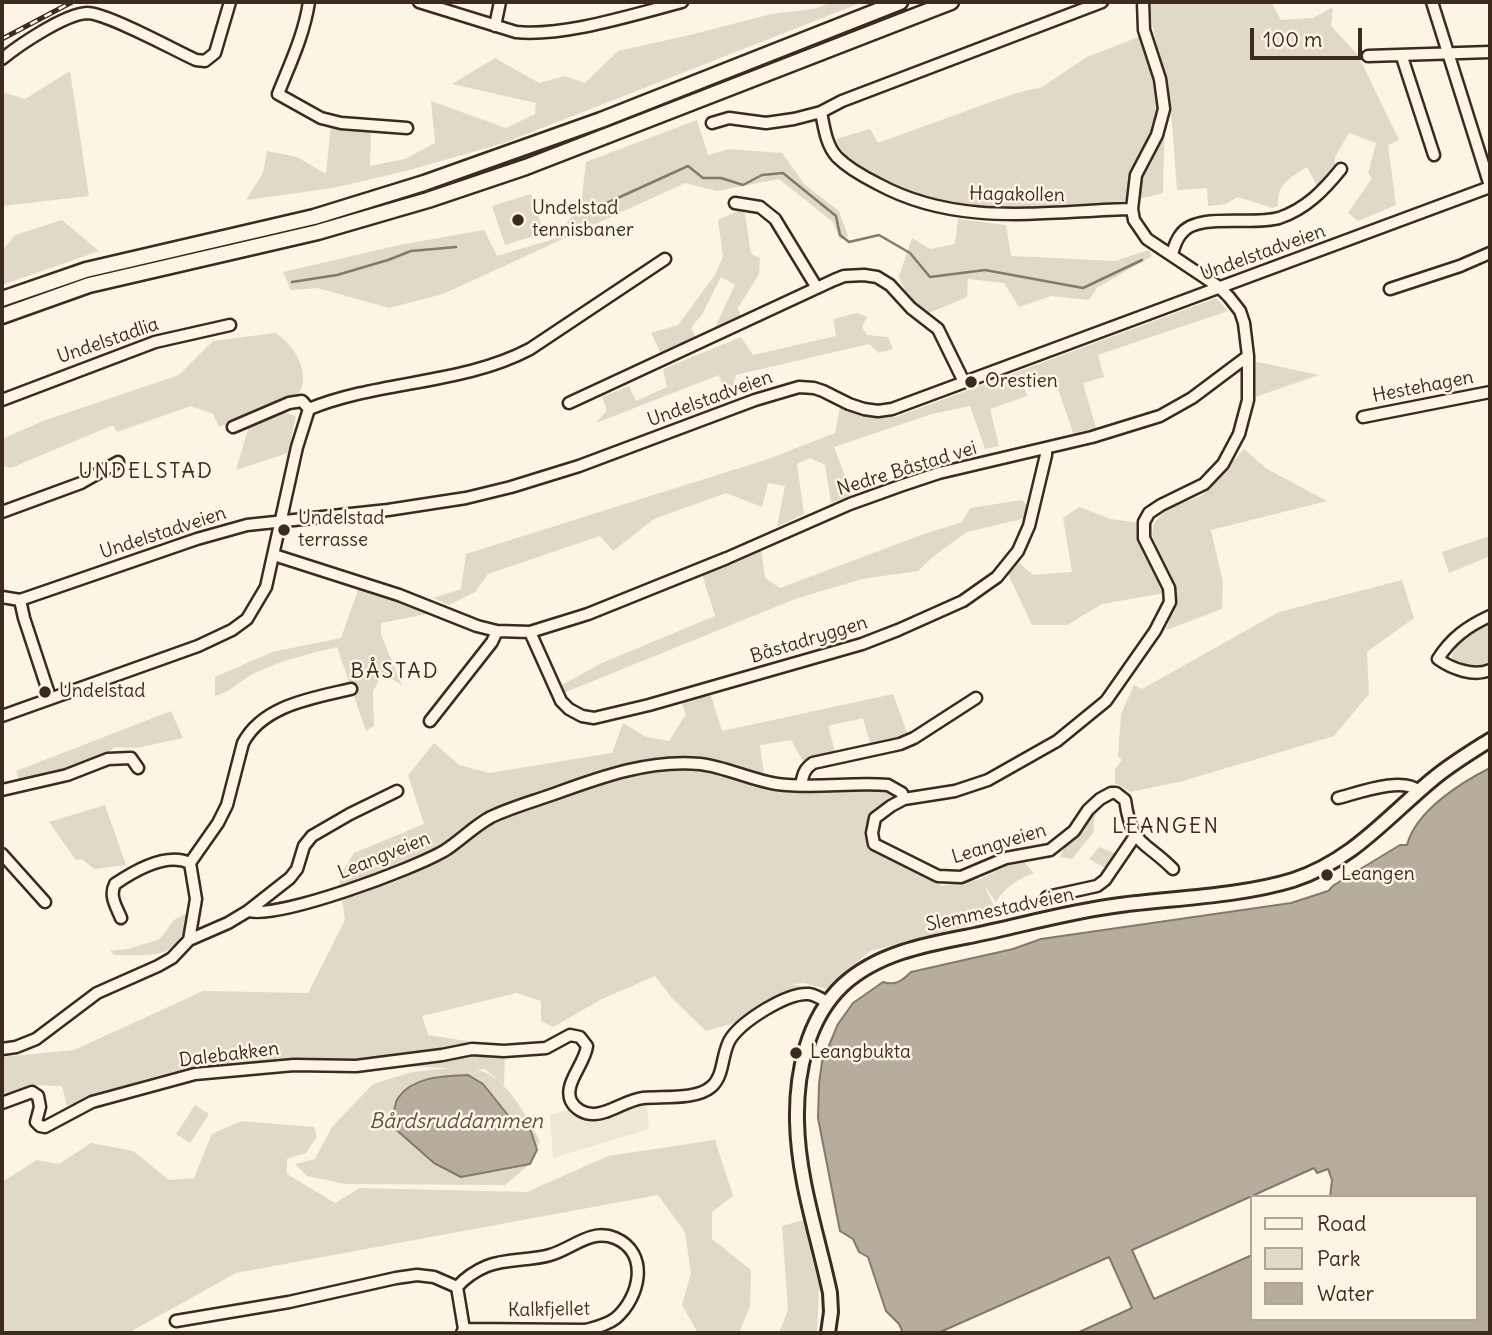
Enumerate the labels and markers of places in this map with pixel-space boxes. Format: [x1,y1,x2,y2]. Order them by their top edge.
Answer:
place label: Undelstad tennisbaner [532,198,634,242]
marker: Undelstad tennisbaner [510,212,526,228]
place label: Orestien [985,371,1058,393]
marker: Orestien [963,374,979,390]
place label: Undelstad terrasse [298,508,384,552]
marker: Undelstad terrasse [276,522,292,538]
place label: Undelstad [59,681,145,703]
marker: Undelstad [37,684,53,700]
place label: Leangen [1341,864,1415,886]
marker: Leangen [1319,867,1335,883]
place label: Leangbukta [810,1042,911,1064]
marker: Leangbukta [788,1045,804,1061]

